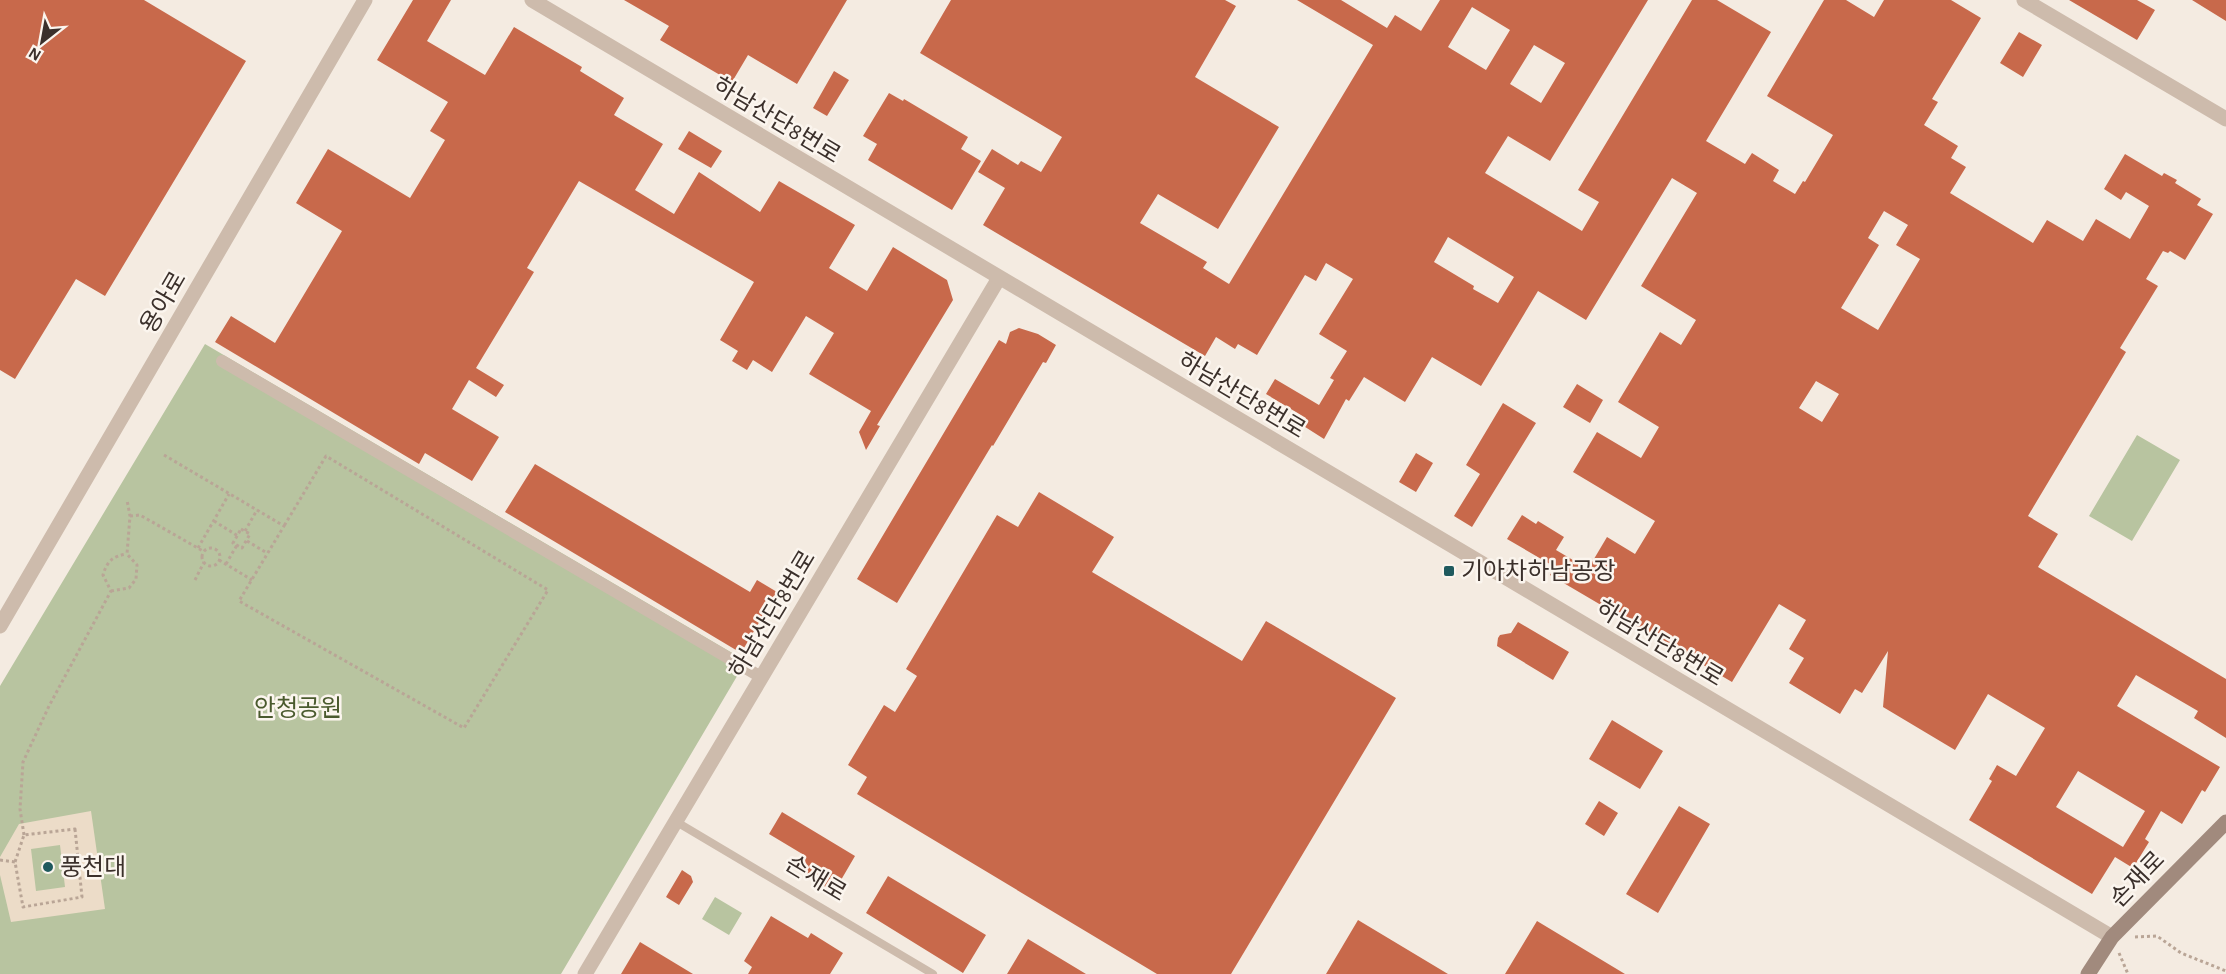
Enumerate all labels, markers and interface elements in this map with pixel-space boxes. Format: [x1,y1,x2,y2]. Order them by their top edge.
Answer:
north arrow [12,12,72,72]
text: N [26,44,44,64]
street label: 하남산단8번로 [709,72,845,168]
street label: 용아로 [136,267,191,337]
street label: 하남산단8번로 [1174,347,1310,443]
street label: 하남산단8번로 [724,546,820,682]
place label: 기아차하남공장 [1461,558,1616,584]
marker: 기아차하남공장 [1442,564,1456,578]
street label: 하남산단8번로 [1592,595,1728,691]
park label: 안청공원 [254,696,342,721]
street label: 손재로 [2105,847,2169,912]
street label: 손재로 [781,851,851,906]
place label: 풍천대 [60,855,126,880]
marker: 풍천대 [41,860,55,874]

